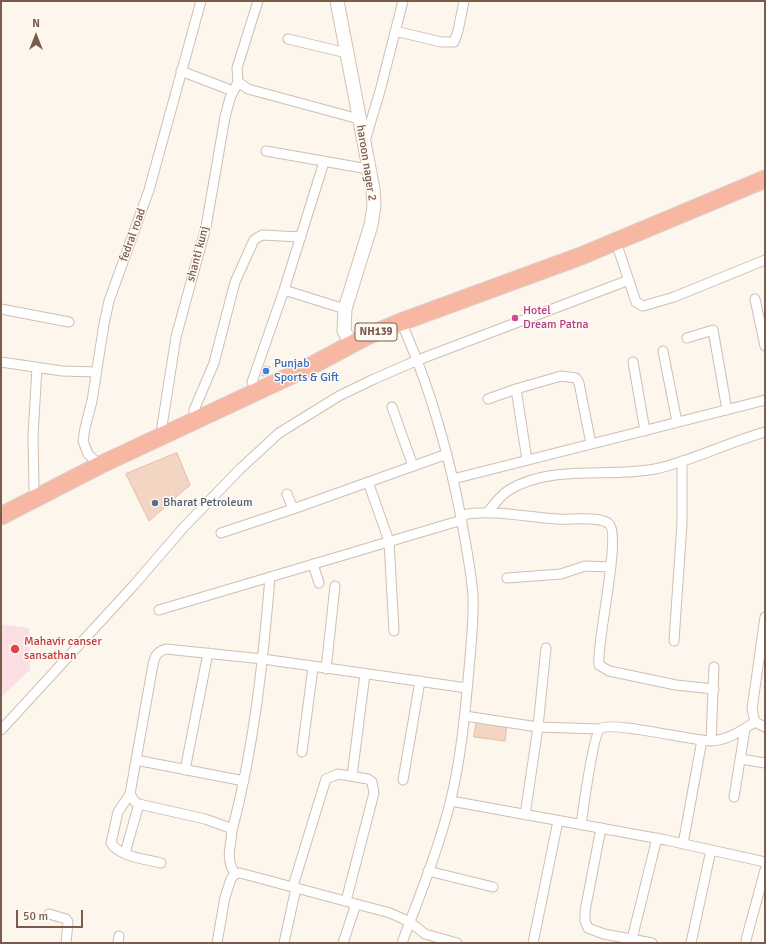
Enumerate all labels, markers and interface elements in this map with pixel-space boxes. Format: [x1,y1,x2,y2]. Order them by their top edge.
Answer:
north arrow [16,16,56,56]
text: N [32,17,40,30]
street label: haroon nager 2 [353,124,379,202]
street label: fedral road [117,206,149,264]
street label: shanti kunj [184,225,212,283]
place label: Hotel Dream Patna [523,304,589,332]
marker: Hotel Dream Patna [510,313,520,323]
road number: NH139 [355,323,397,341]
place label: Punjab Sports & Gift [274,357,339,385]
marker: Punjab Sports & Gift [261,366,271,376]
place label: Bharat Petroleum [163,496,253,510]
marker: Bharat Petroleum [150,498,160,508]
place label: Mahavir canser sansathan [24,635,102,663]
marker: Mahavir canser sansathan [9,643,21,655]
scale bar [18,902,85,928]
text: 50 m [23,909,48,924]

